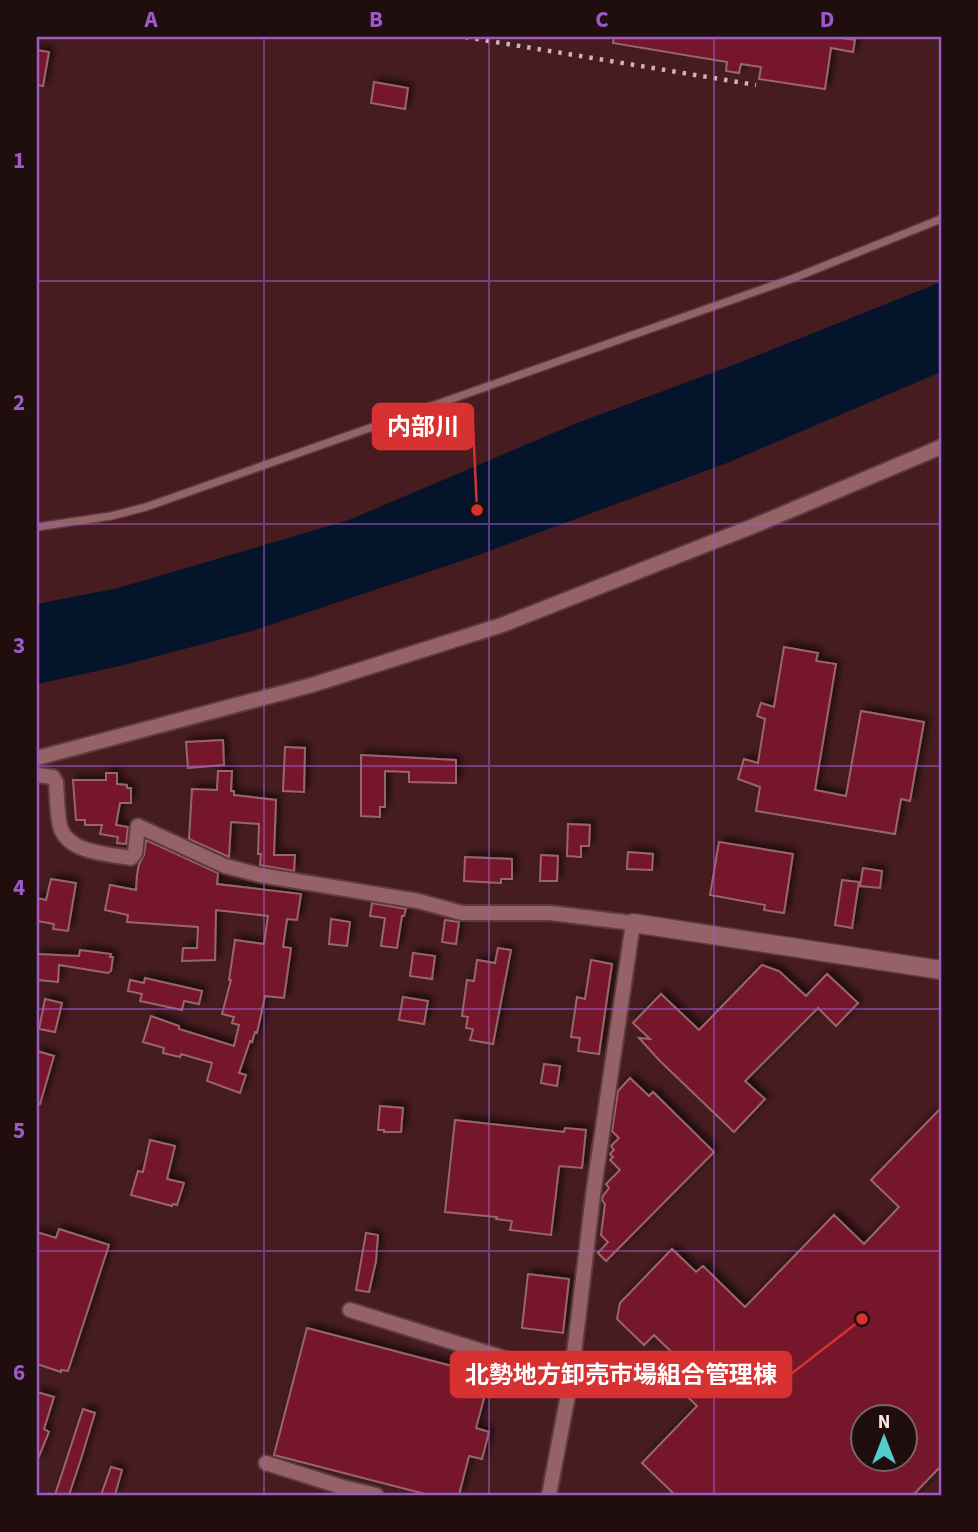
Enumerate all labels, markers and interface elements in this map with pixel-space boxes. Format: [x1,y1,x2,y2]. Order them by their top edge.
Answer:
text: A [143,3,158,36]
text: B [369,3,383,36]
text: C [595,3,609,36]
text: D [820,3,834,36]
text: 1 [13,144,25,177]
text: 2 [13,386,25,419]
callout: 内部川 [373,404,473,449]
text: 内部川 [387,410,459,445]
text: 3 [13,629,25,662]
text: 4 [13,871,25,904]
text: 5 [13,1114,25,1147]
callout: 北勢地方卸売市場組合管理棟 [451,1352,791,1397]
text: 6 [13,1356,25,1389]
text: 北勢地方卸売市場組合管理棟 [465,1358,777,1393]
north arrow [848,1402,918,1472]
text: N [878,1409,890,1436]

